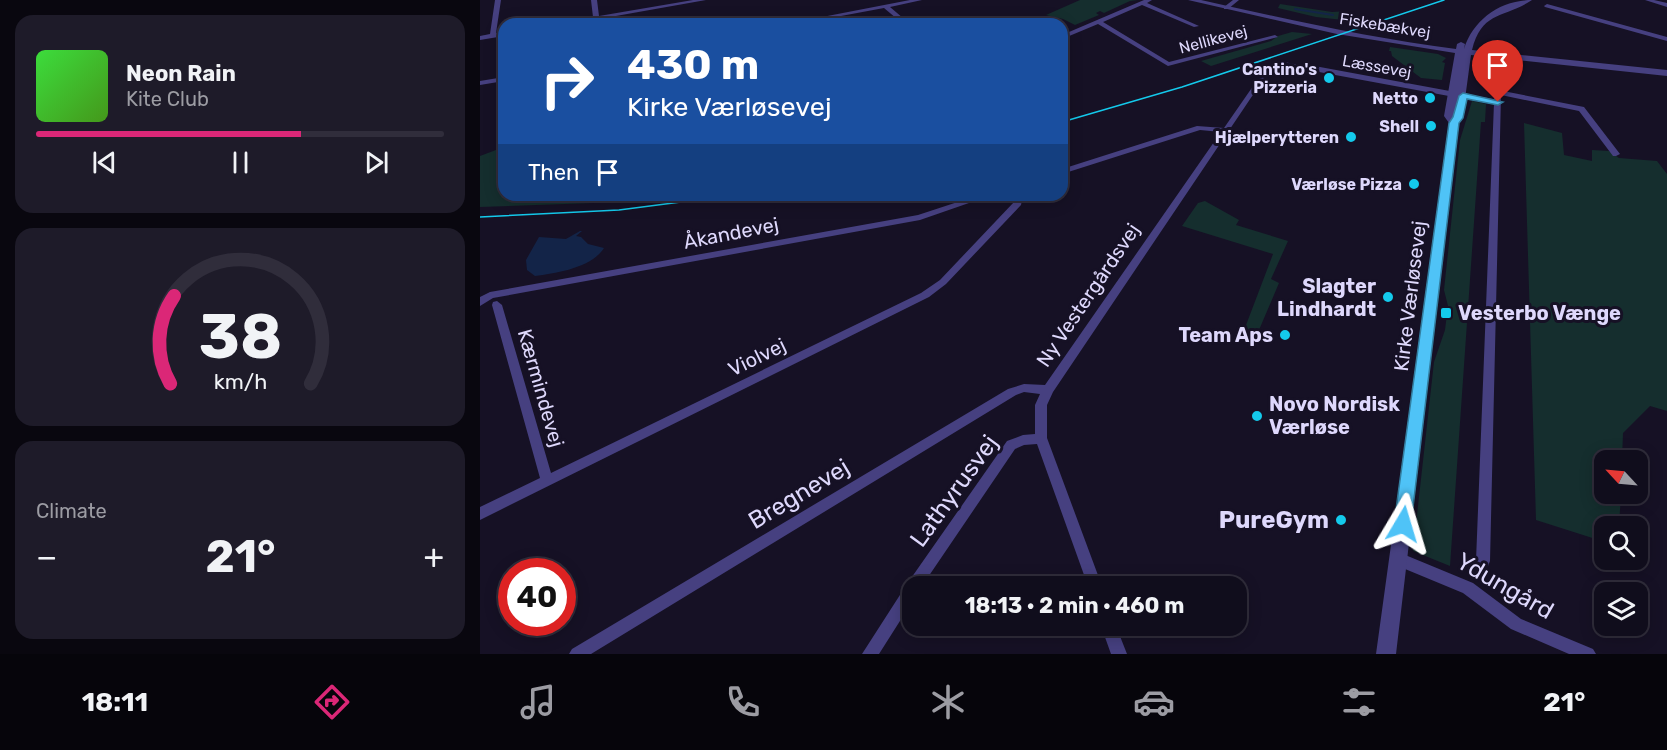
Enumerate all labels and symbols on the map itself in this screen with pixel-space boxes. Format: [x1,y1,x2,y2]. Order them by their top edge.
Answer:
street label: Fiskebækvej [1338,9,1432,42]
street label: Nellikevej [1177,21,1249,58]
pin [1472,40,1523,102]
street label: Læssevej [1341,51,1413,82]
place label: Cantino's Pizzeria [1242,60,1317,97]
marker: Cantino's Pizzeria [1322,71,1336,85]
place label: Netto [1372,89,1418,108]
marker: Netto [1423,91,1437,105]
place label: Shell [1379,117,1419,136]
marker: Shell [1424,119,1438,133]
place label: Hjælperytteren [1215,128,1339,147]
marker: Hjælperytteren [1344,130,1358,144]
place label: Værløse Pizza [1291,175,1402,194]
marker: Værløse Pizza [1407,177,1421,191]
street label: Åkandevej [681,212,781,254]
street label: Ny Vestergårdsvej [1031,219,1145,371]
street label: Kirke Værløsevej [1389,219,1431,373]
place label: Slagter Lindhardt [1277,274,1376,321]
marker: Slagter Lindhardt [1381,290,1395,304]
place label: Vesterbo Vænge [1458,301,1621,325]
marker: Vesterbo Vænge [1439,306,1453,320]
place label: Team Aps [1178,323,1273,347]
street label: Kærmindevej [513,326,569,450]
marker: Team Aps [1278,328,1292,342]
street label: Violvej [724,333,790,381]
place label: Novo Nordisk Værløse [1269,392,1400,439]
marker: Novo Nordisk Værløse [1250,409,1264,423]
street label: Lathyrusvej [904,430,1004,552]
north arrow [1594,450,1648,504]
street label: Bregnevej [744,453,854,535]
position arrow [1371,492,1435,556]
place label: PureGym [1219,506,1329,534]
marker: PureGym [1334,513,1348,527]
street label: Ydungård [1451,547,1559,625]
speed limit sign: 40 [498,558,576,636]

